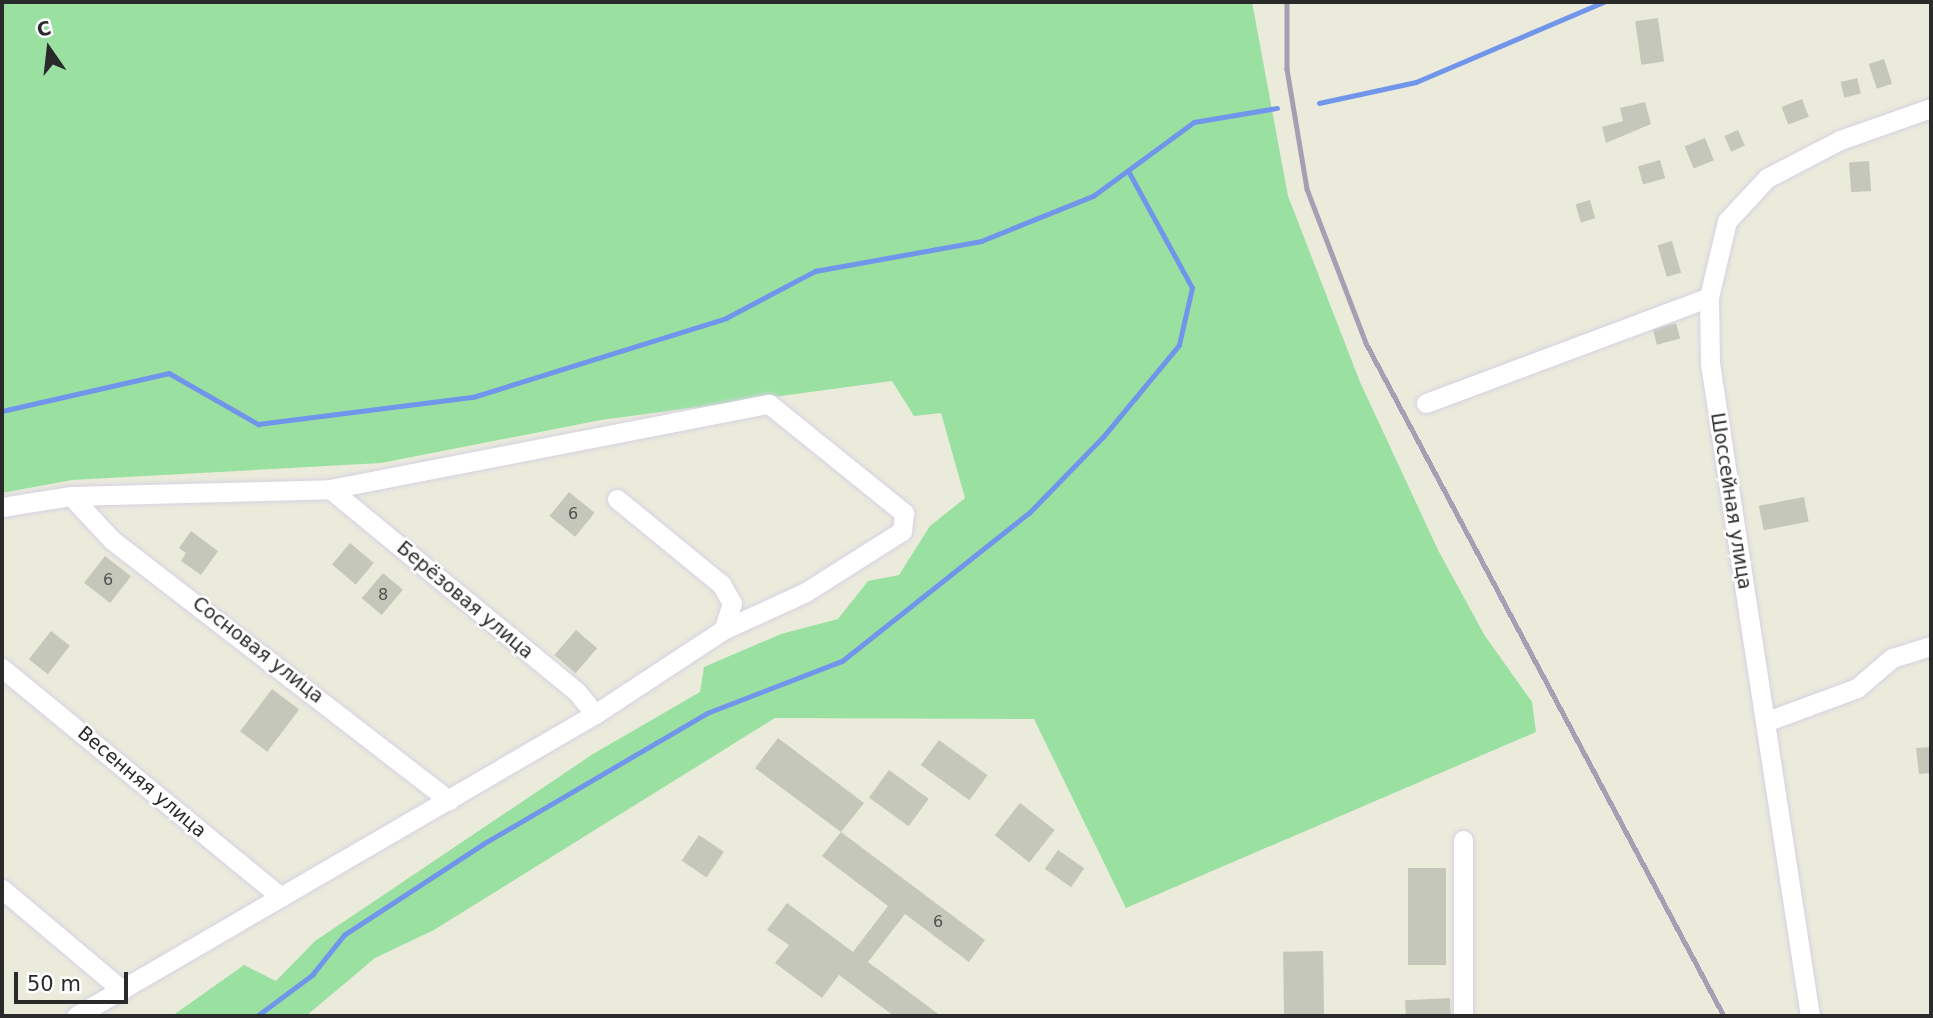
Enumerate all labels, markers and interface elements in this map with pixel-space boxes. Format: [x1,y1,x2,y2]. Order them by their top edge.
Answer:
north arrow [14,14,84,84]
text: С [34,16,53,41]
street label: Шоссейная улица [1706,411,1756,591]
house number: 6 [568,504,578,524]
street label: Берёзовая улица [392,536,538,664]
house number: 6 [103,570,113,590]
house number: 8 [378,585,388,605]
street label: Сосновая улица [188,592,328,708]
street label: Весенняя улица [73,722,211,842]
house number: 6 [933,912,943,932]
scale bar [18,958,131,1002]
text: 50 m [27,972,81,996]

